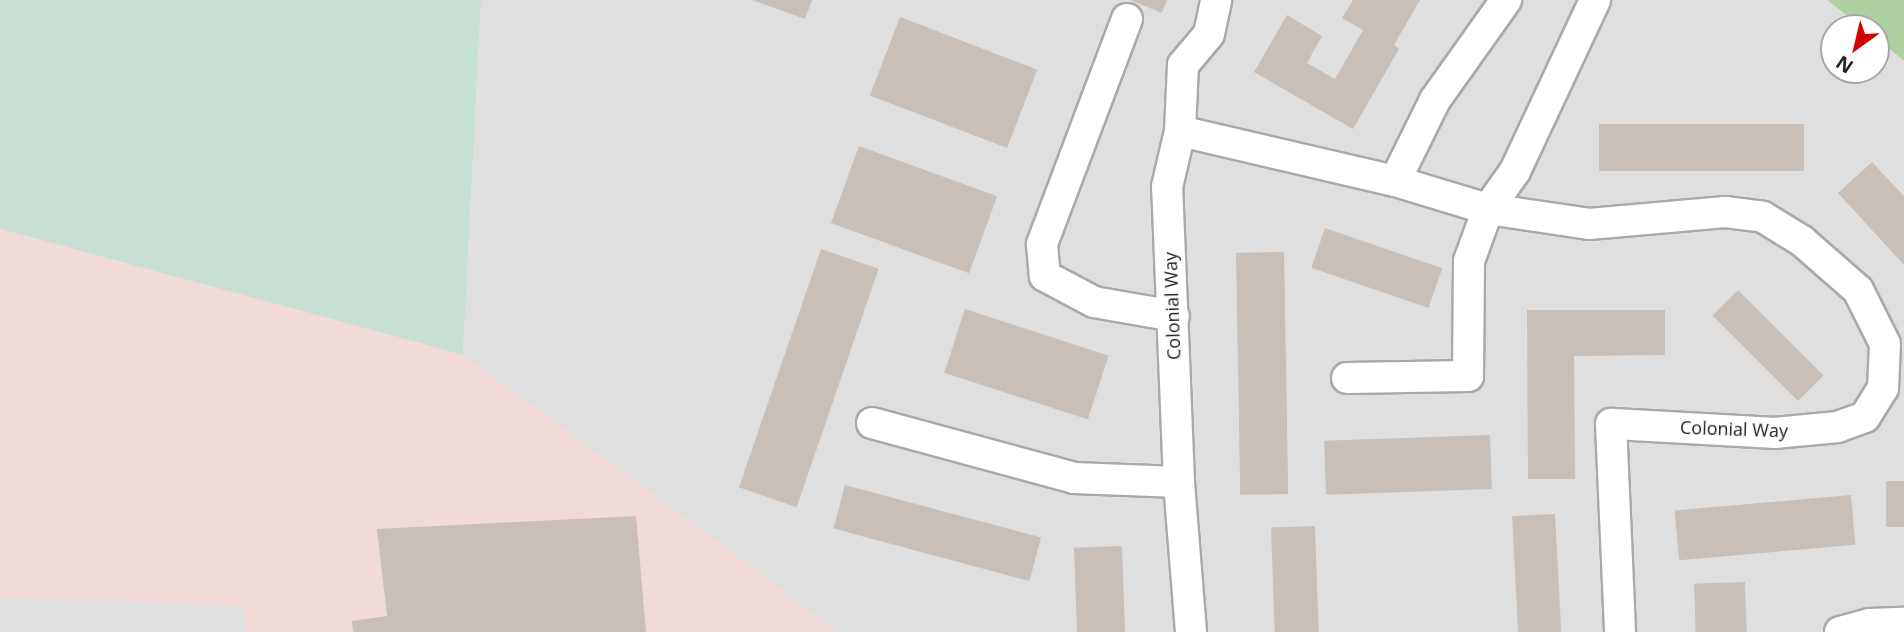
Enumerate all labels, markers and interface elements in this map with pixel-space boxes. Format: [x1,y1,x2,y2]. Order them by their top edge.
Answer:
north arrow [1820,14,1890,84]
text: N [1831,50,1858,80]
street label: Colonial Way [1159,252,1185,360]
street label: Colonial Way [1680,416,1788,442]

